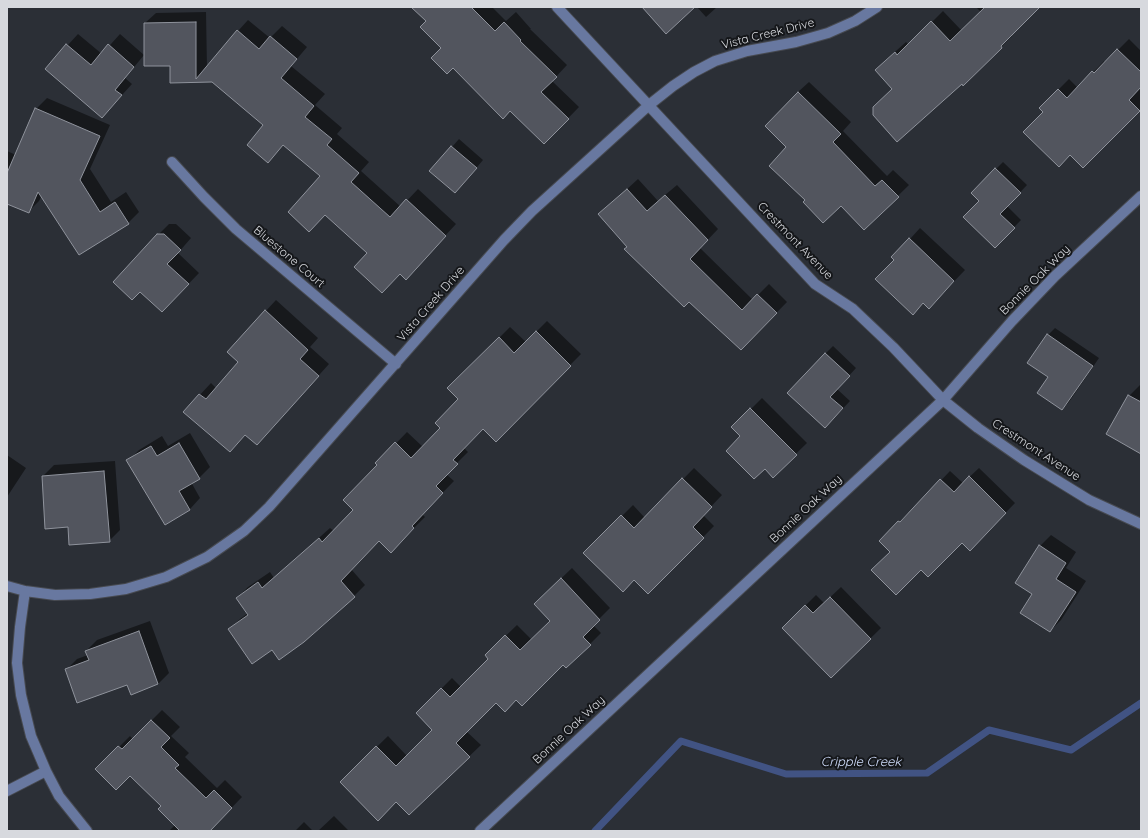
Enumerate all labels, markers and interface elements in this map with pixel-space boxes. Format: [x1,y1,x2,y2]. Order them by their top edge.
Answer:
street label: Vista Creek Drive [720,16,816,52]
street label: Crestmont Avenue [754,199,836,283]
street label: Bluestone Court [250,223,328,291]
street label: Bonnie Oak Way [997,242,1073,318]
street label: Vista Creek Drive [394,263,468,345]
street label: Crestmont Avenue [989,416,1083,484]
street label: Bonnie Oak Way [767,472,845,546]
street label: Bonnie Oak Way [530,693,608,767]
water label: Cripple Creek [821,754,901,770]

